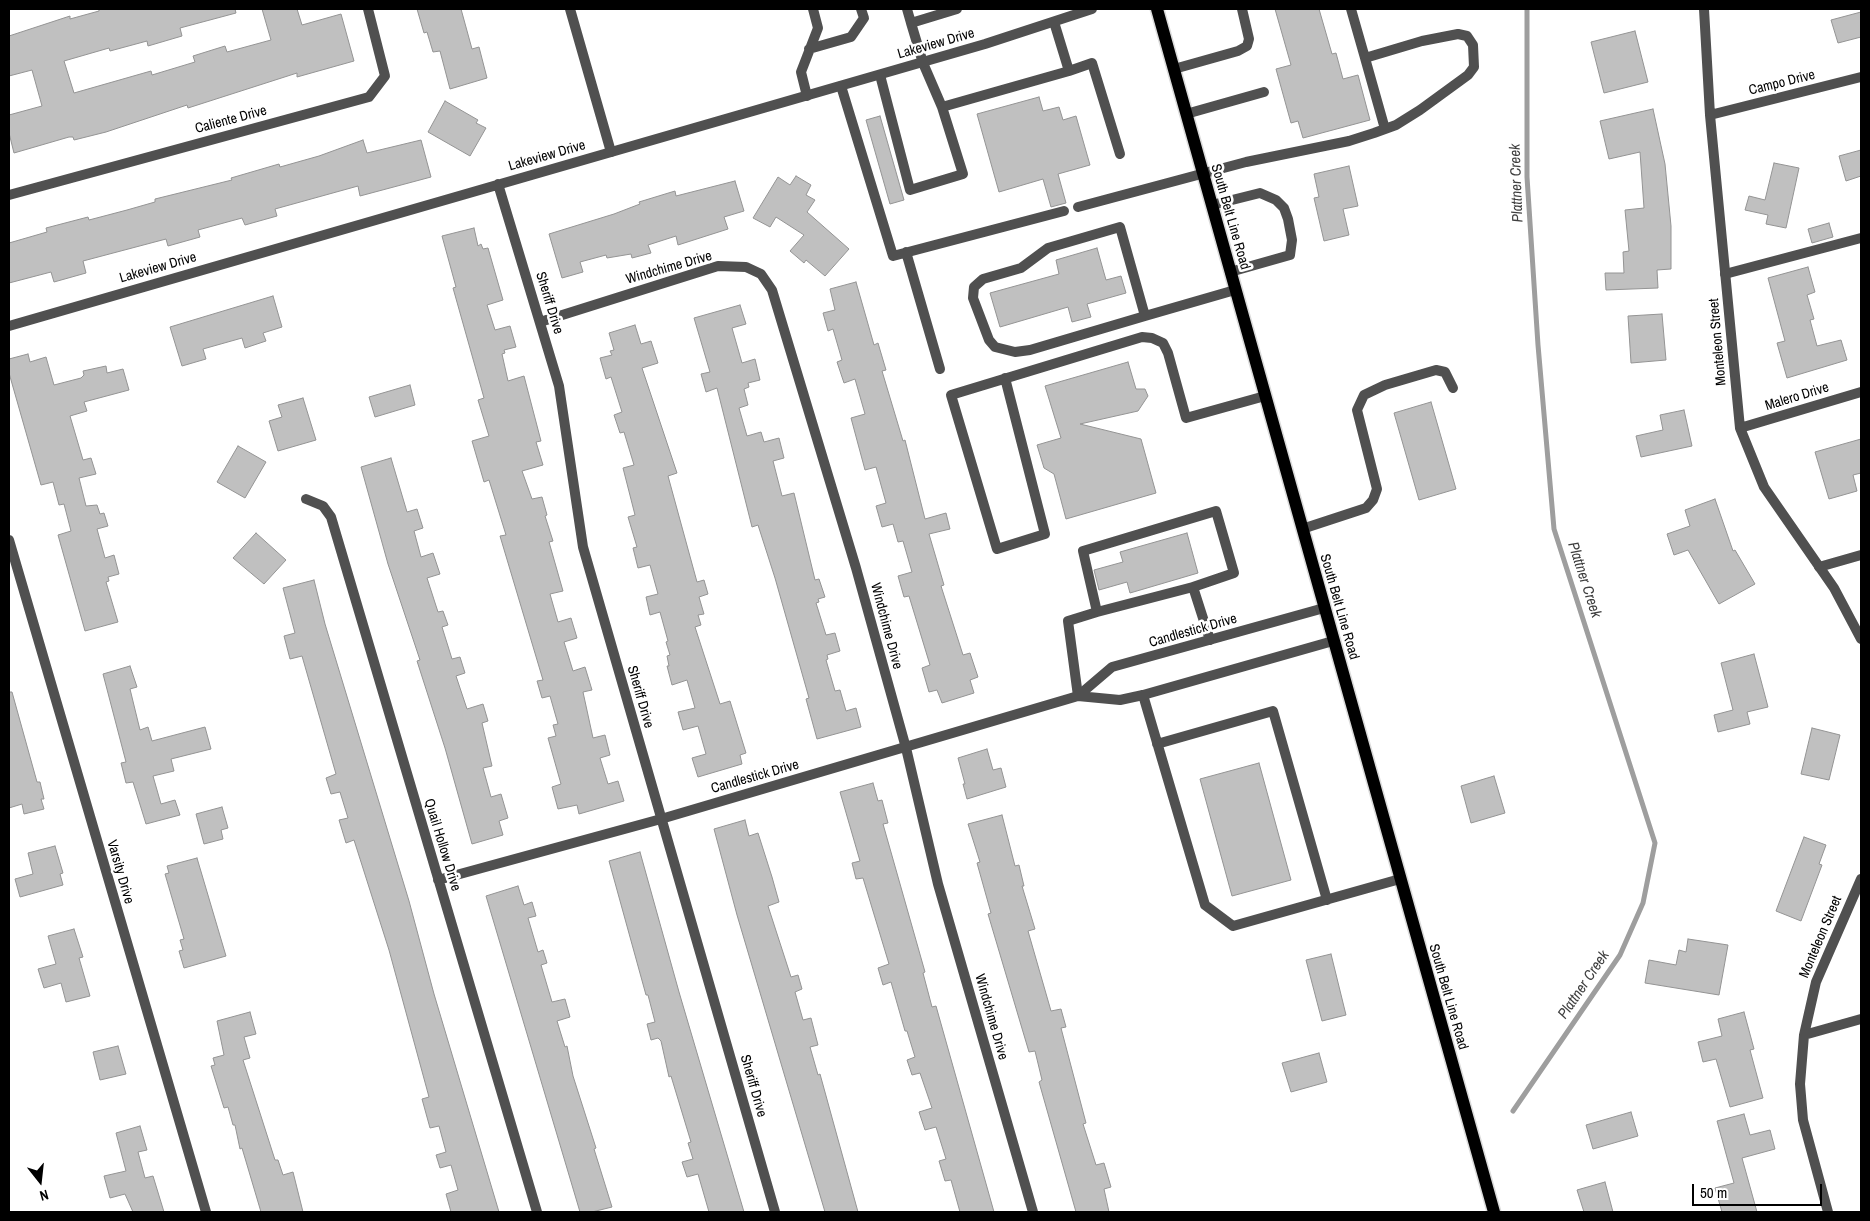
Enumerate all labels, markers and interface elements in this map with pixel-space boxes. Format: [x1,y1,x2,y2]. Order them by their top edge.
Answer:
street label: Lakeview Drive [896,25,976,63]
street label: Campo Drive [1747,67,1817,99]
street label: Caliente Drive [193,102,269,138]
street label: Lakeview Drive [507,137,587,175]
water label: Plattner Creek [1507,143,1527,223]
street label: South Belt Line Road [1207,162,1253,272]
street label: Windchime Drive [624,248,714,288]
street label: Lakeview Drive [118,249,198,287]
street label: Sheriff Drive [532,270,566,336]
street label: Monteleon Street [1706,298,1730,386]
street label: Malero Drive [1763,379,1831,415]
water label: Plattner Creek [1563,540,1605,620]
street label: South Belt Line Road [1316,552,1362,662]
street label: Windchime Drive [866,581,906,671]
street label: Candlestick Drive [1147,610,1239,652]
street label: Sheriff Drive [623,664,657,730]
street label: Candlestick Drive [709,756,801,798]
street label: Quail Hollow Drive [420,797,464,893]
street label: Varsity Drive [103,838,137,906]
street label: Monteleon Street [1796,893,1846,981]
street label: South Belt Line Road [1425,942,1471,1052]
water label: Plattner Creek [1555,947,1613,1023]
street label: Windchime Drive [971,972,1011,1062]
street label: Sheriff Drive [736,1053,770,1119]
north arrow [15,1156,65,1206]
scale bar [1695,1174,1825,1206]
text: 50 m [1700,1182,1727,1203]
text: N [38,1186,51,1205]

